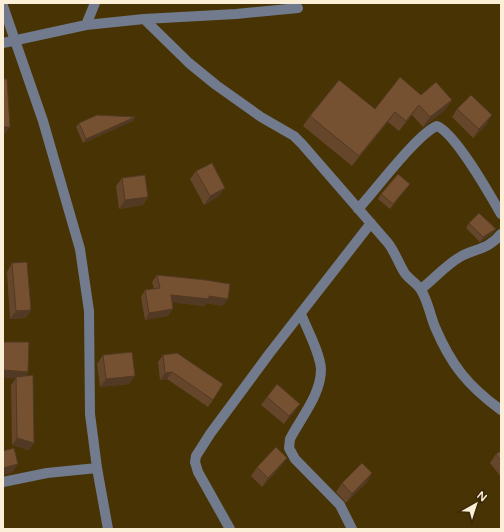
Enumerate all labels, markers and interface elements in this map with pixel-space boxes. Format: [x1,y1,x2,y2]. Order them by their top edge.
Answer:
north arrow [456,484,496,524]
text: N [474,489,490,504]

